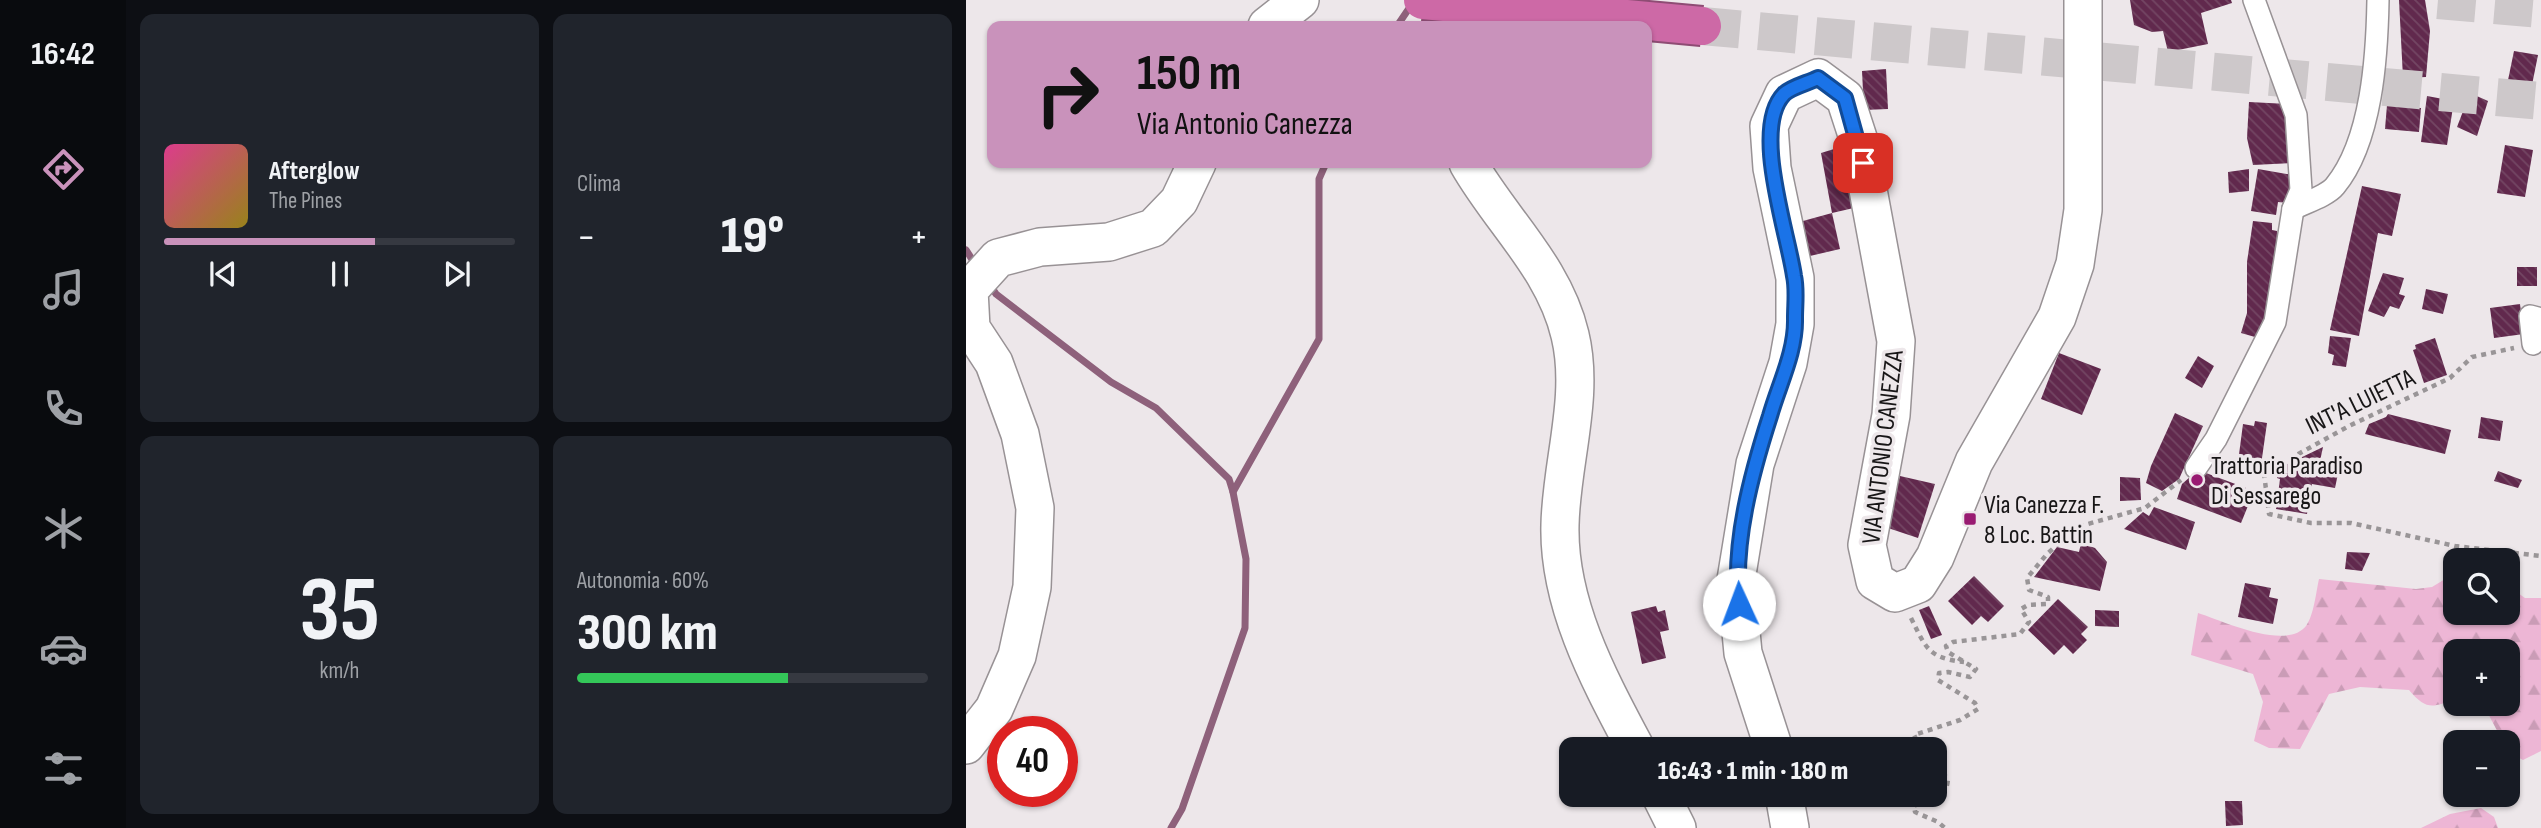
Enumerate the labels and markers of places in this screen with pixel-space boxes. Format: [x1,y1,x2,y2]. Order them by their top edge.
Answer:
pin [1833,133,1893,193]
place label: Trattoria Paradiso Di Sessarego [2211,451,2363,512]
marker: Trattoria Paradiso Di Sessarego [2189,472,2205,488]
place label: Via Canezza F. 8 Loc. Battin [1984,490,2104,551]
marker: Via Canezza F. 8 Loc. Battin [1962,511,1978,527]

